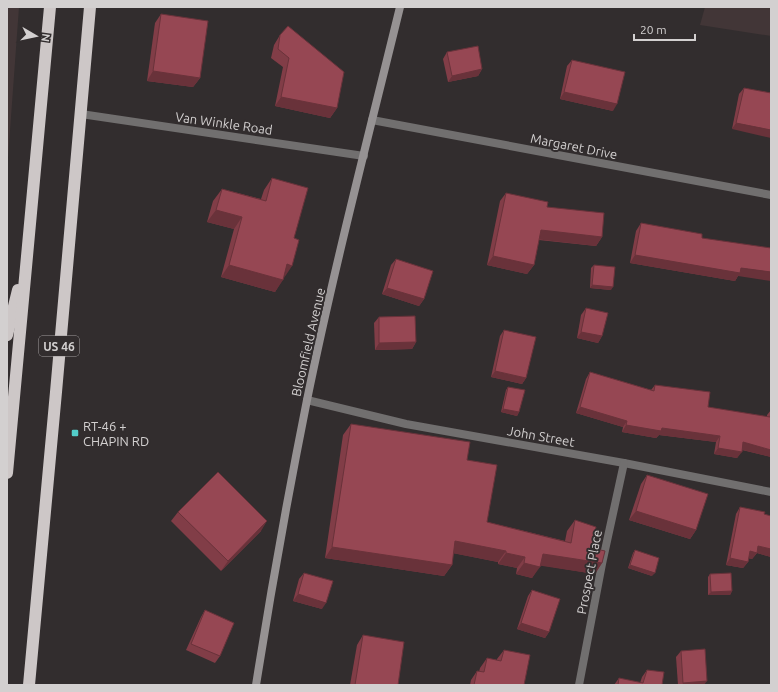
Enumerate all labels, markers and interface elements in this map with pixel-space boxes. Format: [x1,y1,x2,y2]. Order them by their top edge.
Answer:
north arrow [16,16,56,56]
scale bar [634,16,695,42]
text: 20 m [640,23,667,36]
text: N [39,33,52,43]
street label: Van Winkle Road [174,109,274,137]
street label: Margaret Drive [529,131,619,161]
street label: Bloomfield Avenue [289,286,327,398]
road number: US 46 [39,336,79,356]
place label: RT-46 + CHAPIN RD [83,419,149,448]
street label: John Street [506,423,576,449]
marker: RT-46 + CHAPIN RD [70,428,80,438]
street label: Prospect Place [574,528,604,616]

